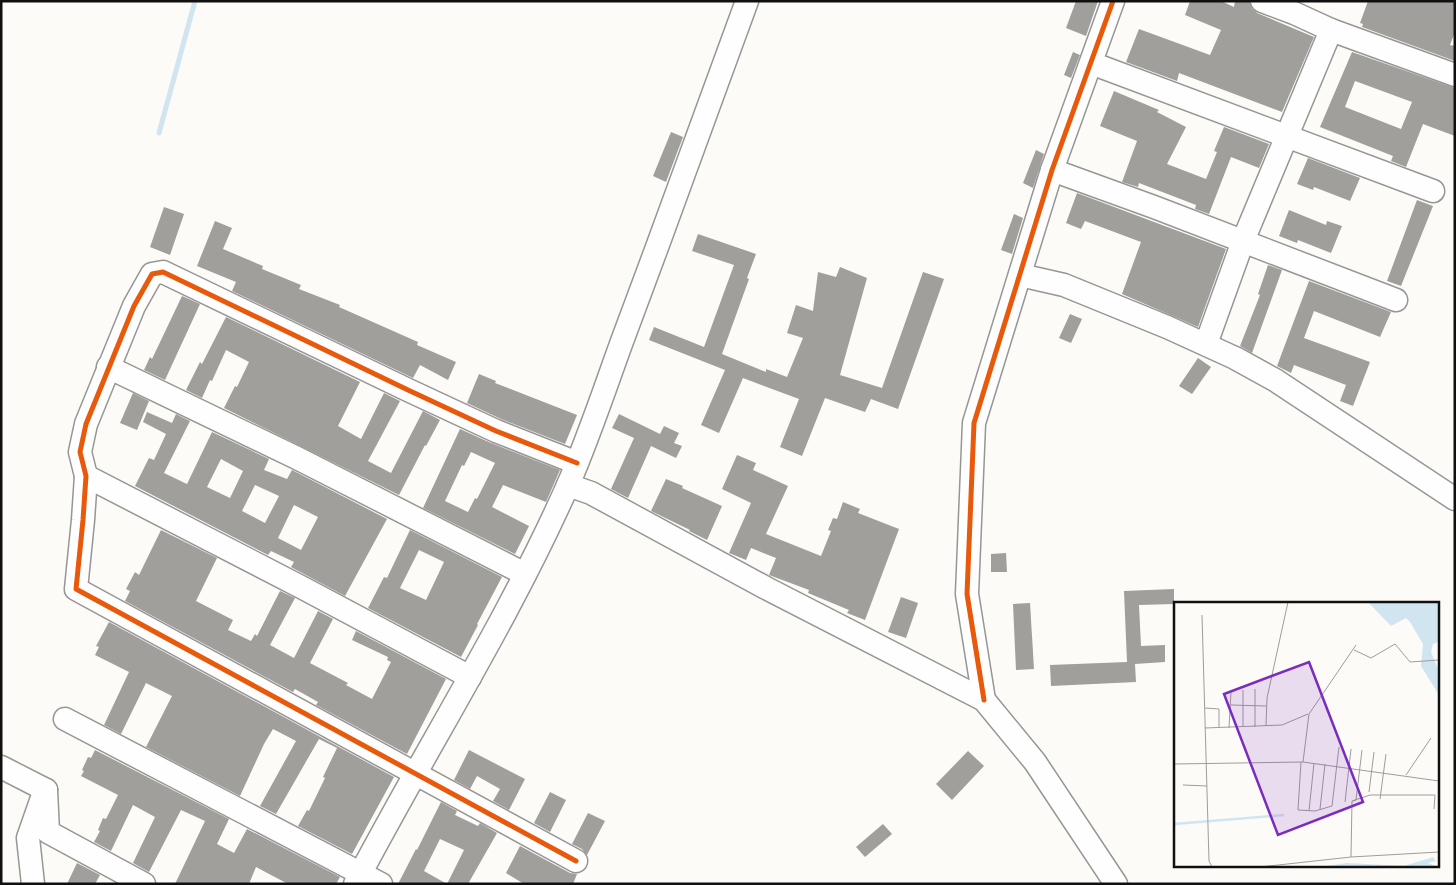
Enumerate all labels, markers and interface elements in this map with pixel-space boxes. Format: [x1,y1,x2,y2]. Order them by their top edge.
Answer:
inset map [1174,602,1438,868]

